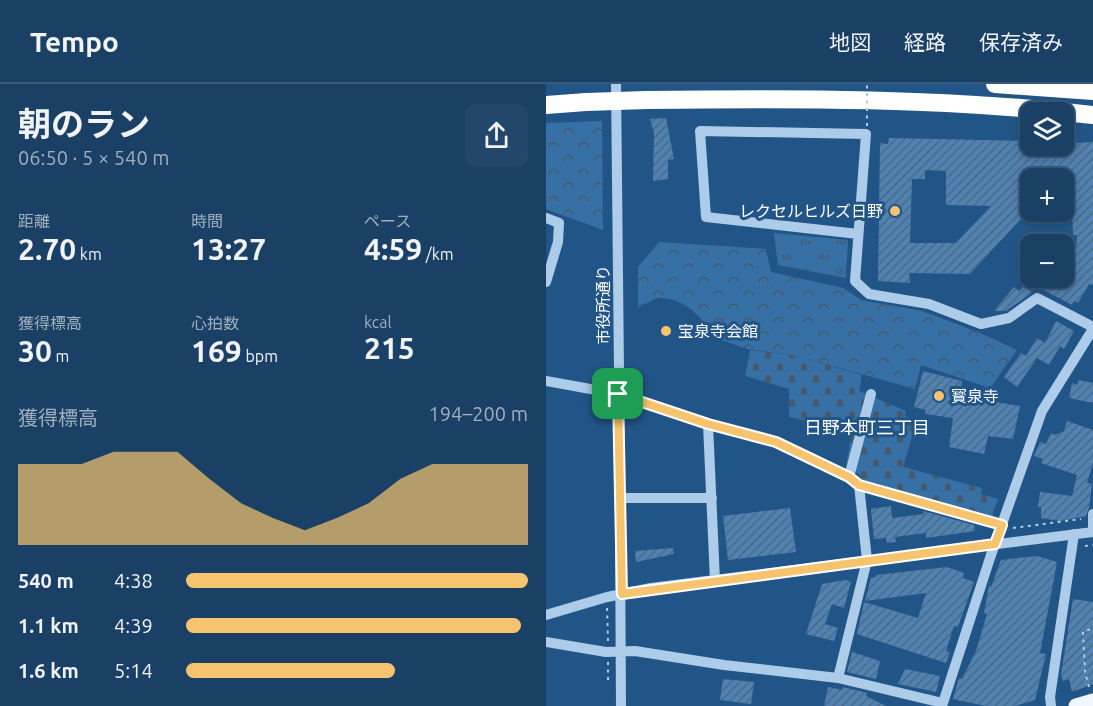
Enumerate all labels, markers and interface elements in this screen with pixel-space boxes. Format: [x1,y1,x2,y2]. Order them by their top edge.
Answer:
text: Tempo [30,26,119,57]
text: 地図 [829,30,871,54]
text: 経路 [904,30,946,54]
text: 保存済み [979,30,1063,54]
map controls [1020,102,1074,288]
button: layers [1020,102,1074,156]
button: share [465,104,528,167]
text: 朝のラン [18,105,150,142]
text: 06:50 · 5 × 540 m [18,146,170,169]
button: + [1020,168,1074,222]
place label: レクセルヒルズ日野 [739,202,883,220]
marker: レクセルヒルズ日野 [888,204,902,218]
text: 距離 [18,212,50,230]
text: 時間 [191,212,223,230]
text: ペース [364,212,411,230]
text: 2.70 [18,232,76,266]
text: 13:27 [191,232,266,266]
text: 4:59 [364,232,422,266]
button: − [1020,234,1074,288]
text: km [76,245,102,263]
text: /km [422,245,454,263]
street label: 市役所通り [594,265,612,345]
text: kcal [364,313,392,331]
text: 獲得標高 [18,314,82,332]
text: 心拍数 [191,314,239,332]
place label: 宝泉寺会館 [678,322,758,340]
marker: 宝泉寺会館 [659,324,673,338]
text: 215 [364,331,415,365]
text: 30 [18,334,52,368]
text: 169 [191,334,242,368]
text: m [52,347,69,365]
text: bpm [242,347,278,365]
pin [592,368,643,419]
icon: arrive [601,377,634,410]
place label: 寳泉寺 [951,387,999,405]
marker: 寳泉寺 [932,389,946,403]
text: 194–200 m [429,402,528,425]
text: 獲得標高 [18,406,98,429]
district label: 日野本町三丁目 [804,417,930,437]
text: 540 m [18,569,74,592]
text: 4:38 [114,569,153,592]
text: 1.1 km [18,614,79,637]
text: 4:39 [114,614,153,637]
text: 1.6 km [18,659,79,682]
text: 5:14 [114,659,153,682]

